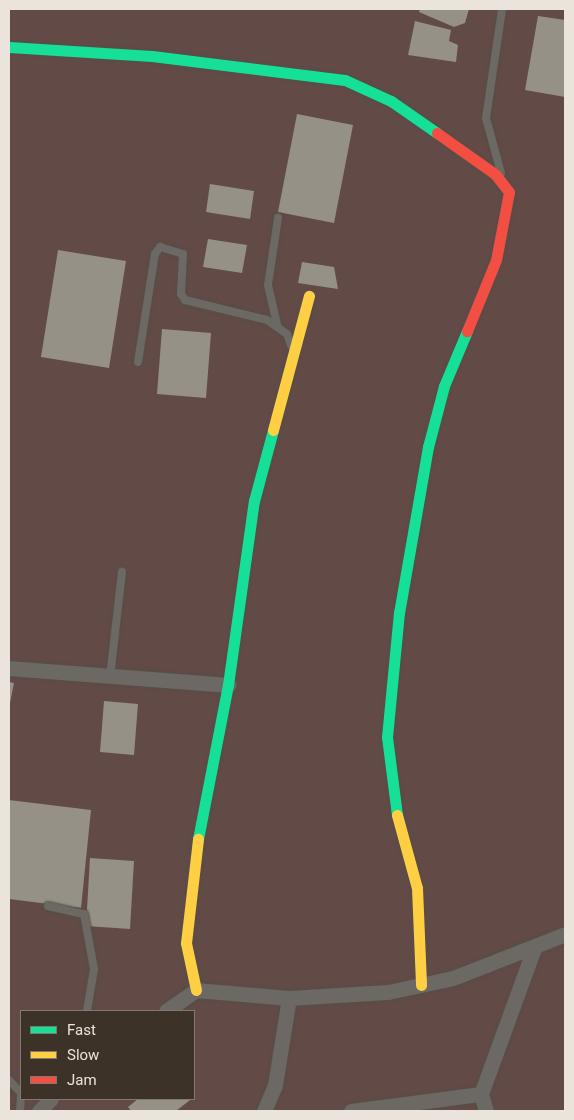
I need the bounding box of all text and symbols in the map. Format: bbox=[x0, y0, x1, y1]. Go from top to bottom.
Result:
legend bbox=[20, 1010, 195, 1100]
text: Fast bbox=[67, 1021, 96, 1039]
text: Slow bbox=[67, 1046, 99, 1064]
text: Jam bbox=[67, 1071, 97, 1089]

